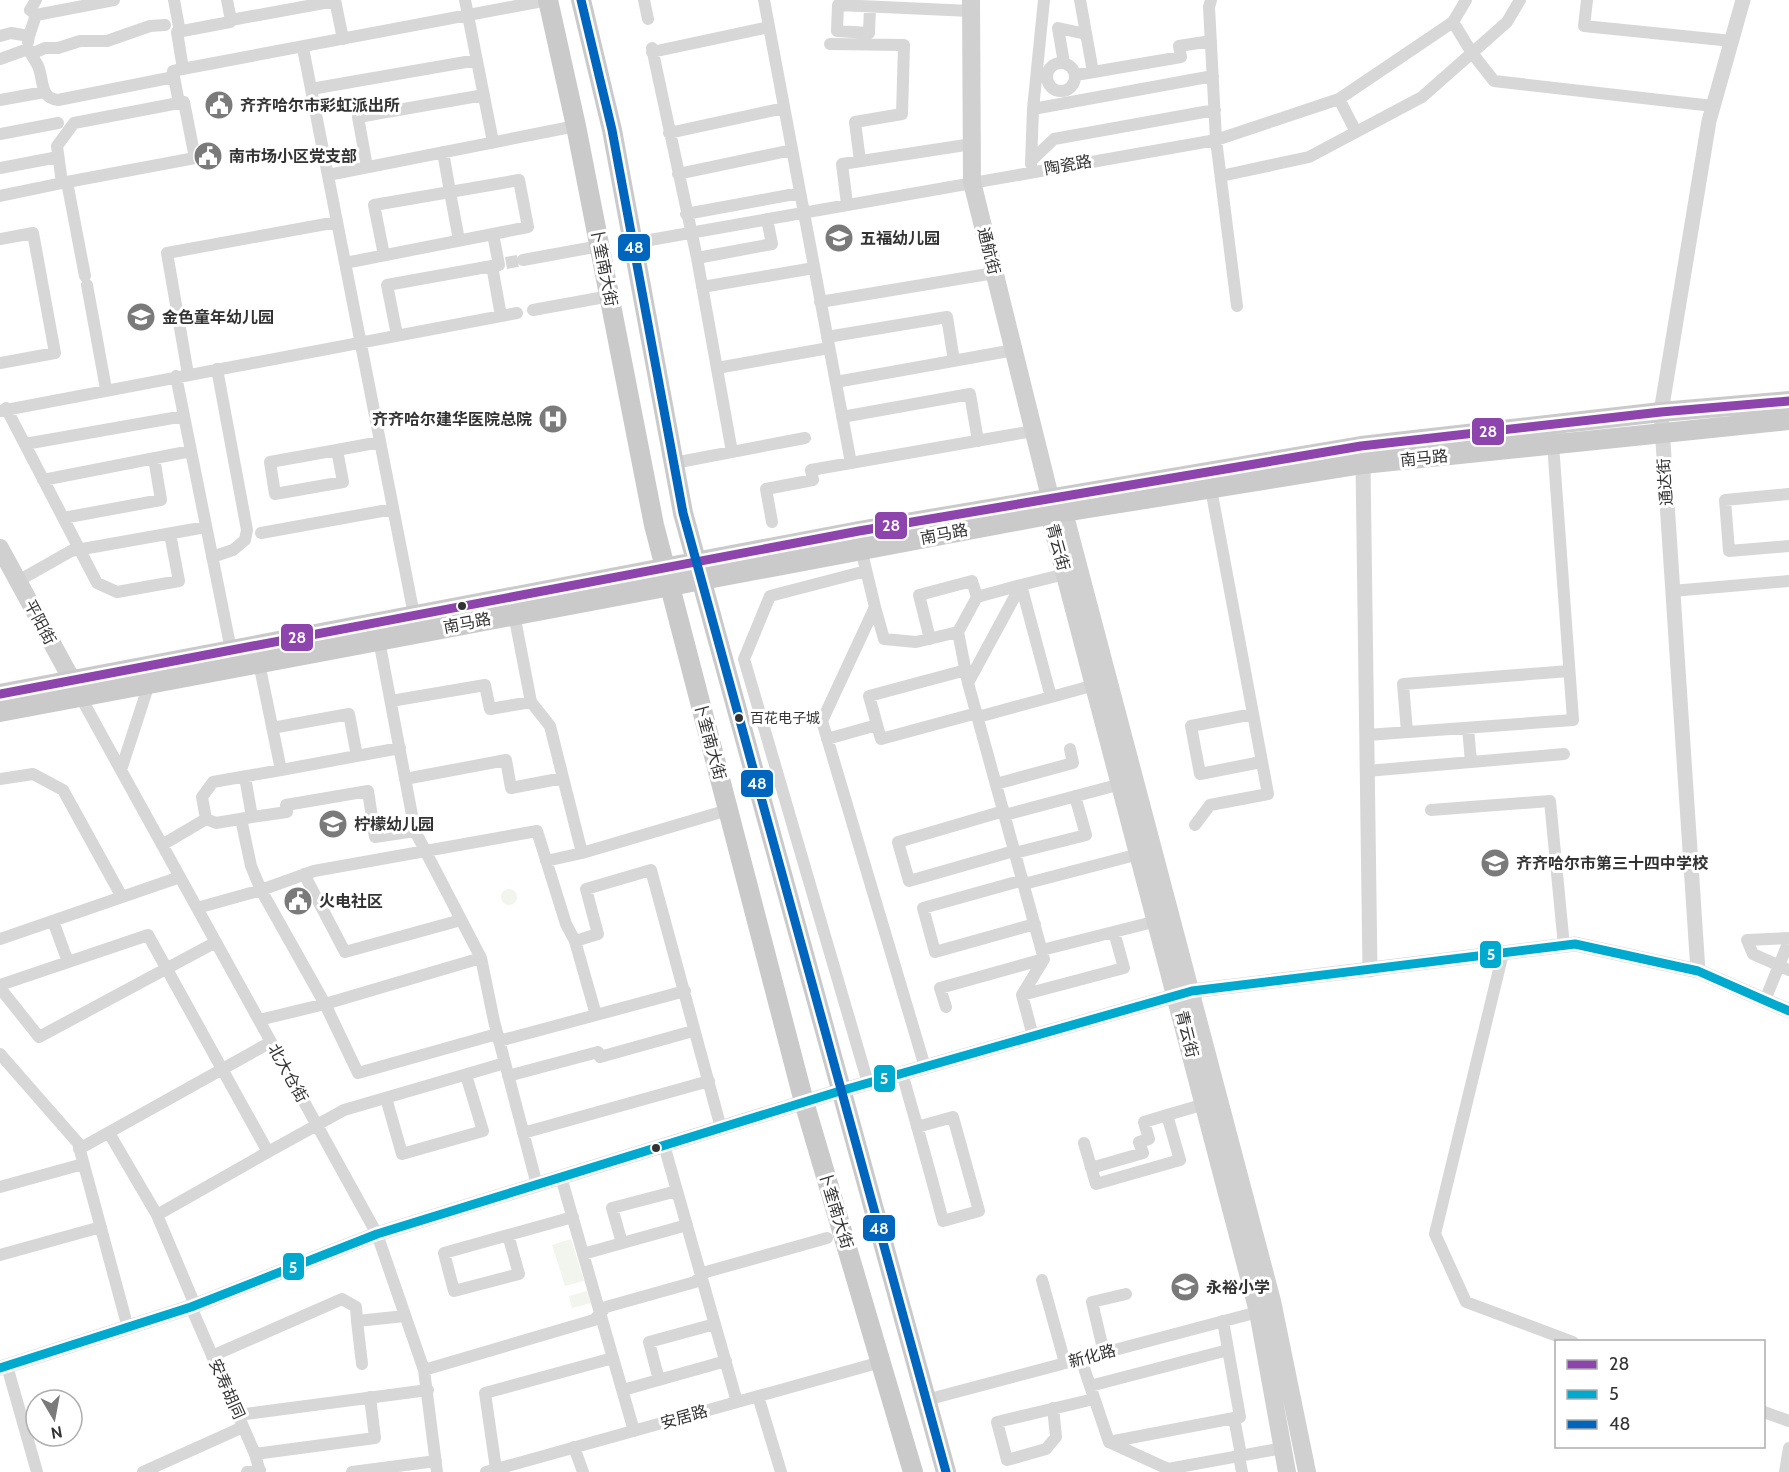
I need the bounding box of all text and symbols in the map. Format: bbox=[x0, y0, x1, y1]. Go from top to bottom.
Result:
public building icon: 齐齐哈尔市彩虹派出所 bbox=[203, 89, 235, 121]
place label: 齐齐哈尔市彩虹派出所 bbox=[240, 96, 400, 115]
public building icon: 南市场小区党支部 bbox=[192, 140, 224, 172]
place label: 南市场小区党支部 bbox=[229, 147, 357, 166]
street label: 陶瓷路 bbox=[1043, 151, 1093, 179]
school or university icon: 五福幼儿园 bbox=[823, 222, 855, 254]
street label: 通航街 bbox=[974, 225, 1004, 277]
street label: 卜奎南大街 bbox=[587, 226, 621, 308]
place label: 五福幼儿园 bbox=[860, 229, 940, 248]
line badge: 48 bbox=[617, 233, 651, 262]
text: 48 bbox=[624, 238, 644, 257]
school or university icon: 金色童年幼儿园 bbox=[125, 301, 157, 333]
place label: 金色童年幼儿园 bbox=[162, 308, 274, 327]
hospital icon: 齐齐哈尔建华医院总院 bbox=[537, 403, 569, 435]
place label: 齐齐哈尔建华医院总院 bbox=[372, 410, 532, 429]
line badge: 28 bbox=[1471, 417, 1505, 446]
text: 28 bbox=[1479, 422, 1497, 441]
street label: 南马路 bbox=[1399, 446, 1449, 470]
street label: 通达街 bbox=[1654, 457, 1676, 507]
line badge: 28 bbox=[874, 511, 908, 540]
text: 28 bbox=[882, 516, 900, 535]
street label: 南马路 bbox=[919, 520, 969, 548]
street label: 青云街 bbox=[1043, 521, 1073, 573]
street label: 平阳街 bbox=[20, 596, 60, 648]
unlabelled marker bbox=[456, 600, 468, 612]
street label: 南马路 bbox=[442, 609, 492, 637]
line badge: 28 bbox=[280, 623, 314, 652]
text: 28 bbox=[288, 628, 306, 647]
street label: 卜奎南大街 bbox=[690, 700, 730, 782]
place label: 百花电子城 bbox=[750, 709, 820, 727]
marker: 百花电子城 bbox=[733, 712, 745, 724]
line badge: 48 bbox=[740, 769, 774, 798]
text: 48 bbox=[747, 774, 767, 793]
school or university icon: 柠檬幼儿园 bbox=[317, 808, 349, 840]
place label: 柠檬幼儿园 bbox=[354, 815, 434, 834]
school or university icon: 齐齐哈尔市第三十四中学校 bbox=[1479, 847, 1511, 879]
place label: 齐齐哈尔市第三十四中学校 bbox=[1516, 854, 1709, 873]
public building icon: 火电社区 bbox=[282, 885, 314, 917]
place label: 火电社区 bbox=[319, 892, 383, 911]
line badge: 5 bbox=[1479, 940, 1502, 969]
text: 5 bbox=[1487, 945, 1495, 964]
street label: 青云街 bbox=[1172, 1008, 1202, 1060]
street label: 北大仓街 bbox=[264, 1040, 312, 1106]
line badge: 5 bbox=[873, 1064, 896, 1093]
text: 5 bbox=[880, 1069, 888, 1088]
unlabelled marker bbox=[650, 1142, 662, 1154]
street label: 卜奎南大街 bbox=[815, 1169, 857, 1251]
line badge: 48 bbox=[862, 1214, 896, 1242]
text: 48 bbox=[869, 1219, 889, 1238]
line badge: 5 bbox=[282, 1252, 305, 1281]
text: 5 bbox=[289, 1258, 297, 1277]
school or university icon: 永裕小学 bbox=[1169, 1271, 1201, 1303]
place label: 永裕小学 bbox=[1206, 1278, 1270, 1297]
legend bbox=[1555, 1340, 1765, 1448]
street label: 新化路 bbox=[1066, 1341, 1118, 1371]
text: 28 bbox=[1609, 1353, 1629, 1375]
street label: 安寿胡同 bbox=[205, 1356, 249, 1422]
text: 5 bbox=[1609, 1383, 1619, 1405]
north arrow bbox=[24, 1388, 84, 1448]
street label: 安居路 bbox=[658, 1401, 710, 1433]
text: 48 bbox=[1609, 1413, 1630, 1435]
text: N bbox=[49, 1422, 64, 1443]

